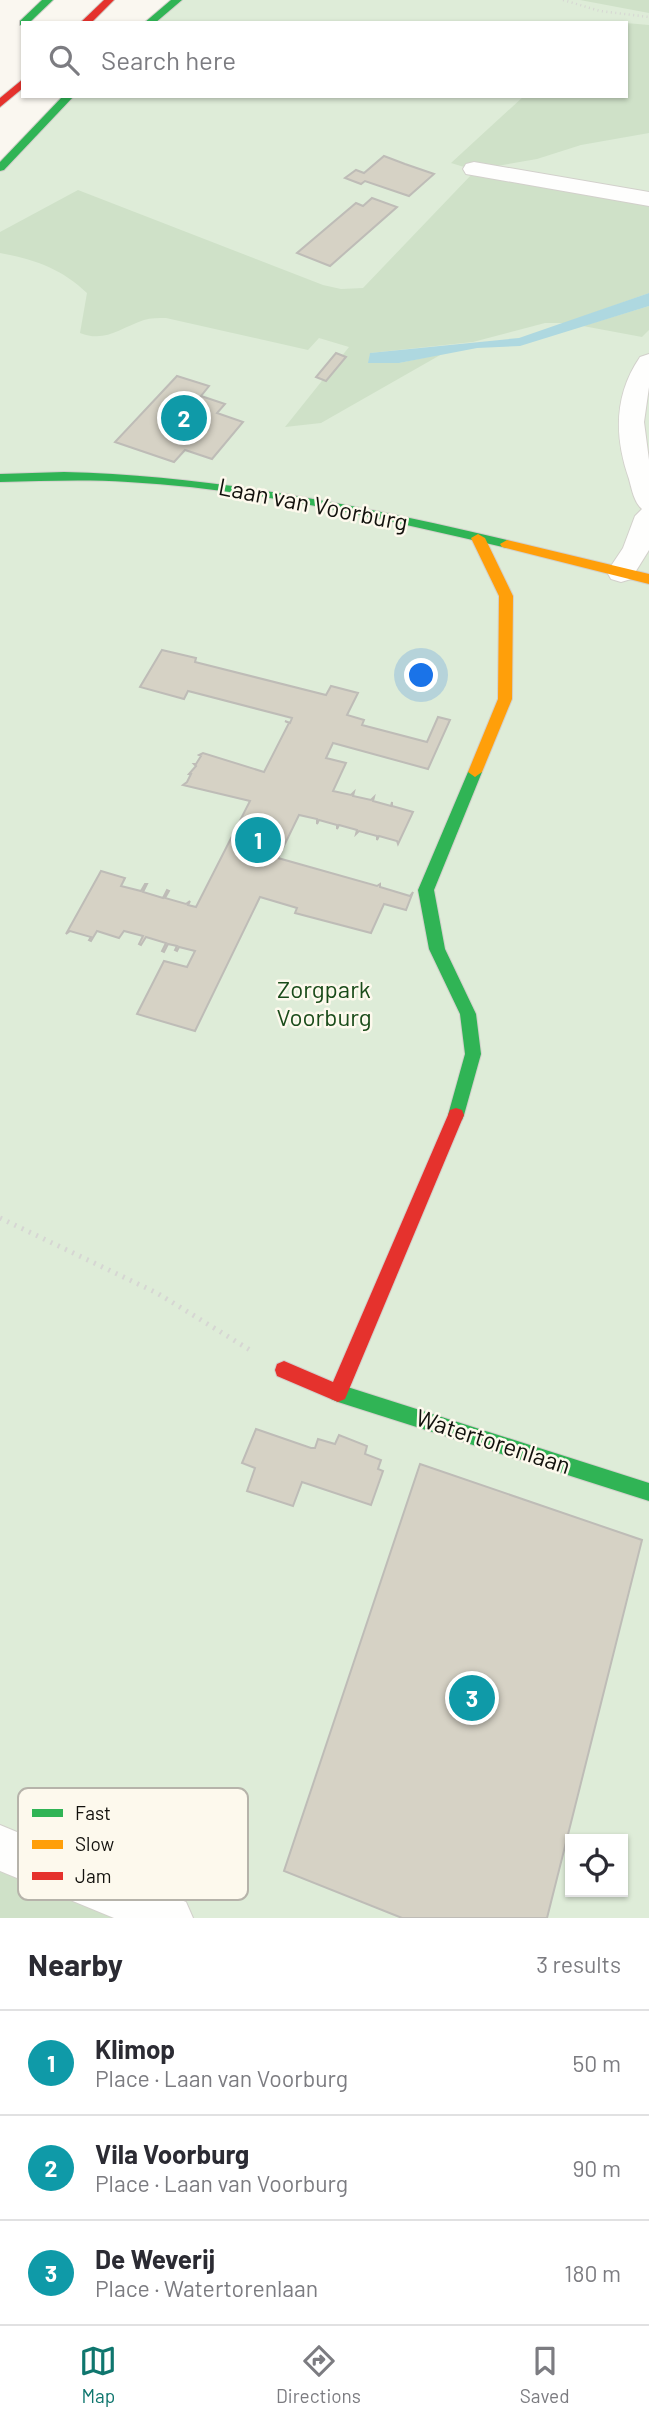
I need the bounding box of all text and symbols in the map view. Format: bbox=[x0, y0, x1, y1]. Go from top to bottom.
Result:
search box bbox=[21, 21, 628, 98]
icon: search bbox=[45, 41, 83, 79]
text: Search here bbox=[101, 44, 236, 75]
pin: 2 bbox=[161, 392, 207, 444]
street label: Laan van Voorburg bbox=[216, 471, 410, 536]
your location bbox=[404, 658, 438, 692]
pin: 1 bbox=[235, 814, 281, 866]
park label: Zorgpark Voorburg bbox=[276, 974, 372, 1031]
street label: Watertorenlaan bbox=[412, 1402, 575, 1479]
pin: 3 bbox=[449, 1672, 495, 1724]
legend bbox=[18, 1788, 248, 1900]
text: Fast bbox=[75, 1801, 111, 1824]
text: Slow bbox=[75, 1832, 114, 1855]
map controls bbox=[565, 1834, 628, 1897]
button: locate bbox=[565, 1834, 628, 1897]
text: Jam bbox=[75, 1864, 111, 1887]
text: Nearby bbox=[28, 1946, 123, 1982]
text: 3 results bbox=[536, 1950, 621, 1978]
text: Klimop bbox=[95, 2033, 175, 2064]
text: 1 bbox=[47, 2049, 55, 2077]
text: 50 m bbox=[573, 2049, 621, 2077]
text: Place · Laan van Voorburg bbox=[95, 2064, 348, 2092]
text: Vila Voorburg bbox=[95, 2138, 249, 2169]
text: 2 bbox=[45, 2154, 57, 2182]
text: 90 m bbox=[572, 2154, 621, 2182]
text: Place · Laan van Voorburg bbox=[95, 2169, 348, 2197]
text: De Weverij bbox=[95, 2243, 215, 2274]
text: 3 bbox=[45, 2259, 57, 2287]
text: 180 m bbox=[564, 2259, 621, 2287]
text: Place · Watertorenlaan bbox=[95, 2274, 318, 2302]
tab: Map bbox=[79, 2342, 117, 2407]
tab: Directions bbox=[276, 2342, 361, 2407]
tab: Saved bbox=[520, 2342, 570, 2407]

